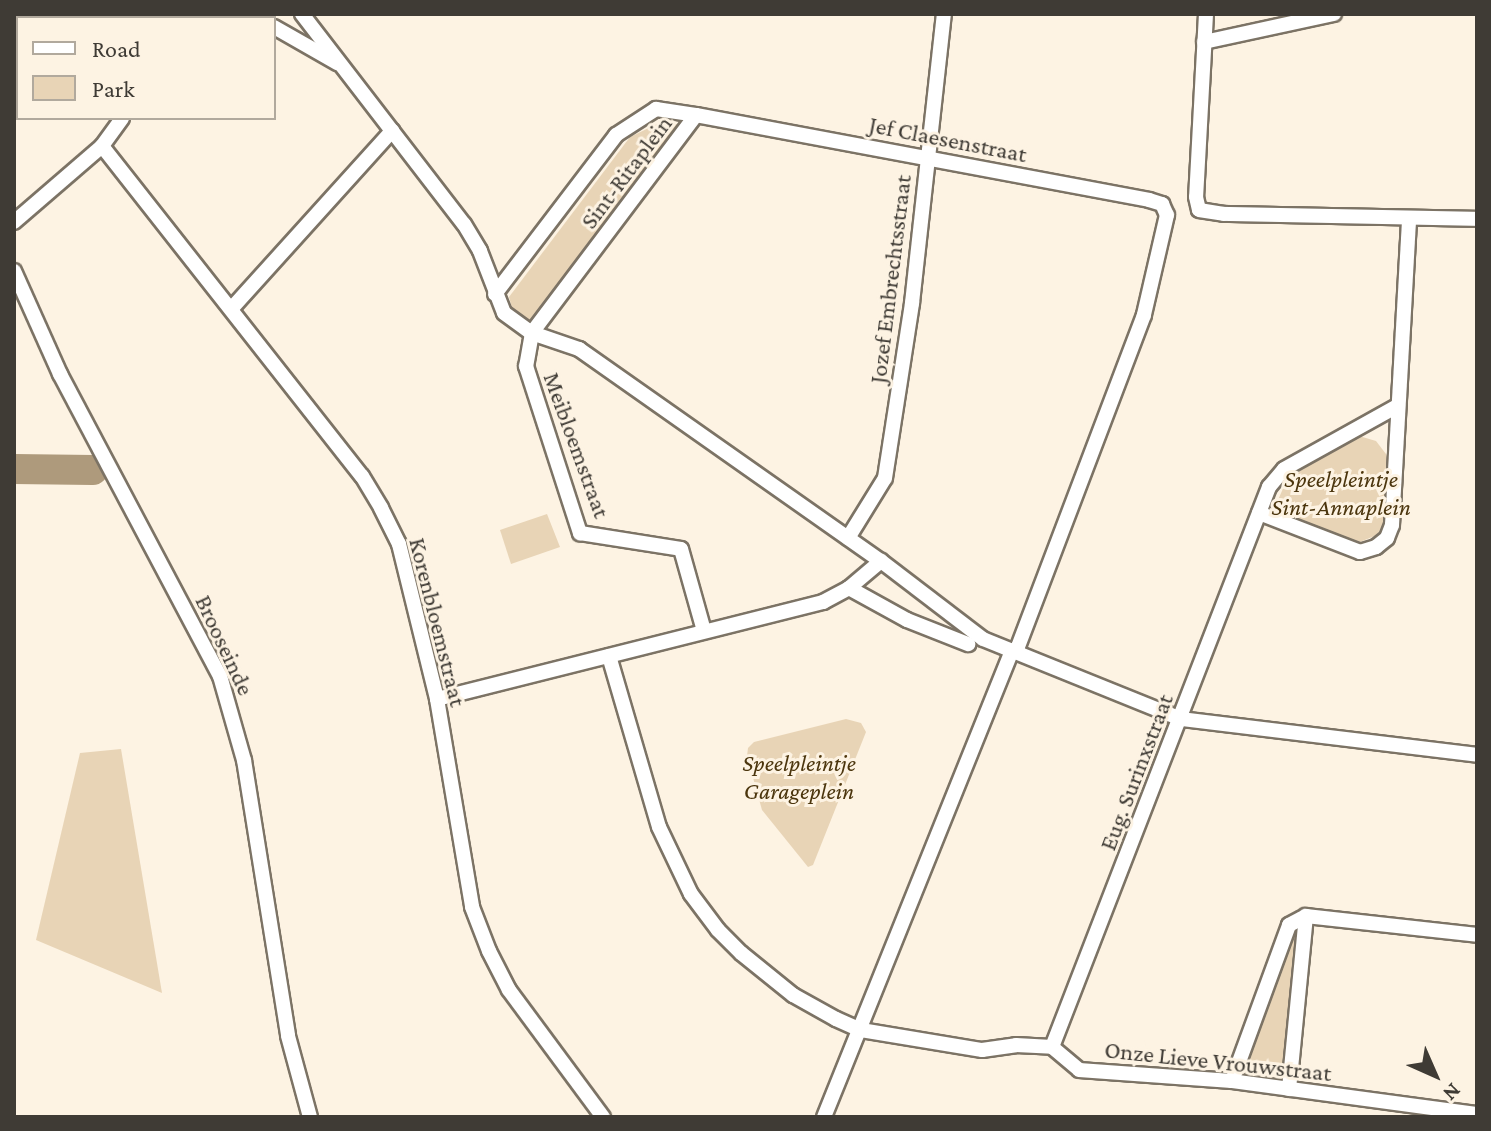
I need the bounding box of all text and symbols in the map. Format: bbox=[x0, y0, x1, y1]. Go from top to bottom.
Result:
legend bbox=[16, 16, 276, 120]
text: Road bbox=[92, 35, 141, 62]
text: Park bbox=[92, 75, 135, 102]
street label: Sint-Ritaplein bbox=[574, 110, 678, 234]
street label: Jef Claesenstraat bbox=[867, 110, 1029, 168]
street label: Jozef Embrechtsstraat bbox=[863, 173, 917, 385]
street label: Meibloemstraat bbox=[537, 368, 617, 522]
park label: Speelpleintje Sint-Annaplein bbox=[1271, 465, 1411, 521]
street label: Korenbloemstraat bbox=[403, 535, 473, 709]
street label: Brooseinde bbox=[189, 590, 261, 700]
street label: Eug. Surinxstraat bbox=[1093, 690, 1179, 854]
park label: Speelpleintje Garageplein bbox=[742, 749, 856, 805]
street label: Onze Lieve Vrouwstraat bbox=[1103, 1035, 1333, 1087]
north arrow bbox=[1395, 1035, 1475, 1115]
text: N bbox=[1438, 1078, 1466, 1106]

